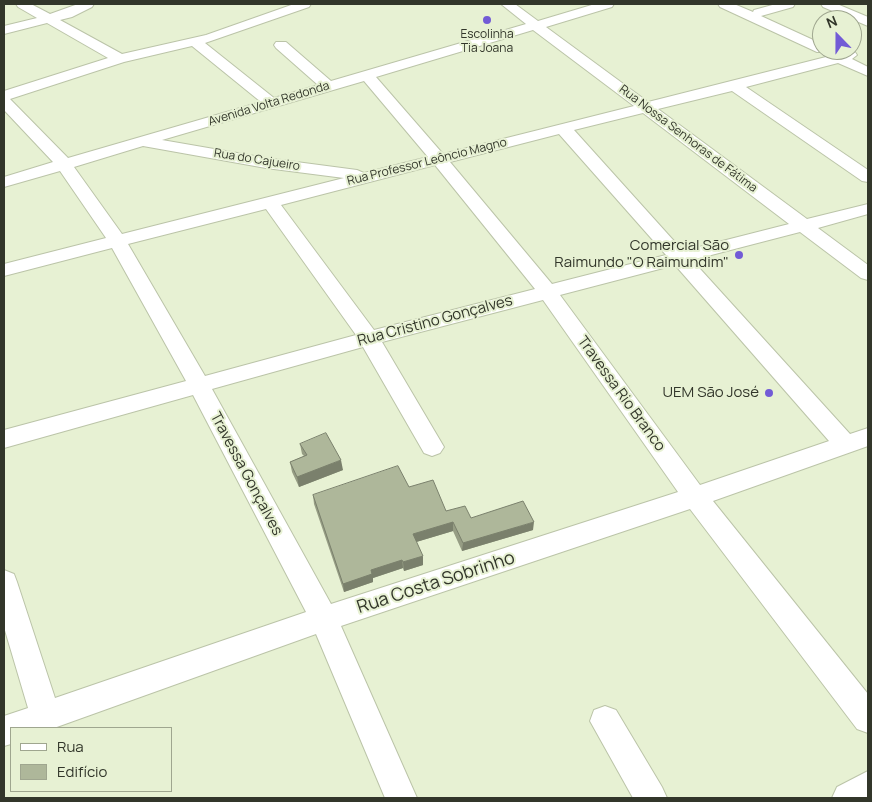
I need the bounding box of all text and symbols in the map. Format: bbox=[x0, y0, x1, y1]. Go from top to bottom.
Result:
north arrow bbox=[812, 10, 862, 60]
text: N bbox=[823, 11, 840, 32]
marker: Escolinha Tia Joana bbox=[481, 14, 493, 26]
place label: Escolinha Tia Joana bbox=[460, 28, 514, 56]
street label: Avenida Volta Redonda bbox=[207, 79, 331, 129]
street label: Rua Nossa Senhoras de Fátima bbox=[616, 82, 760, 196]
street label: Rua Professor Leôncio Magno bbox=[346, 135, 508, 189]
street label: Rua do Cajueiro bbox=[213, 146, 301, 174]
place label: Comercial São Raimundo "O Raimundim" bbox=[554, 237, 729, 272]
marker: Comercial São Raimundo "O Raimundim" bbox=[733, 249, 745, 261]
street label: Rua Cristino Gonçalves bbox=[355, 292, 515, 350]
street label: Travessa Rio Branco bbox=[573, 333, 669, 455]
place label: UEM São José bbox=[662, 384, 759, 402]
marker: UEM São José bbox=[763, 387, 775, 399]
street label: Travessa Gonçalves bbox=[206, 409, 286, 539]
street label: Rua Costa Sobrinho bbox=[354, 547, 518, 619]
legend bbox=[10, 727, 172, 792]
text: Rua bbox=[57, 736, 84, 757]
text: Edifício bbox=[57, 761, 107, 782]

